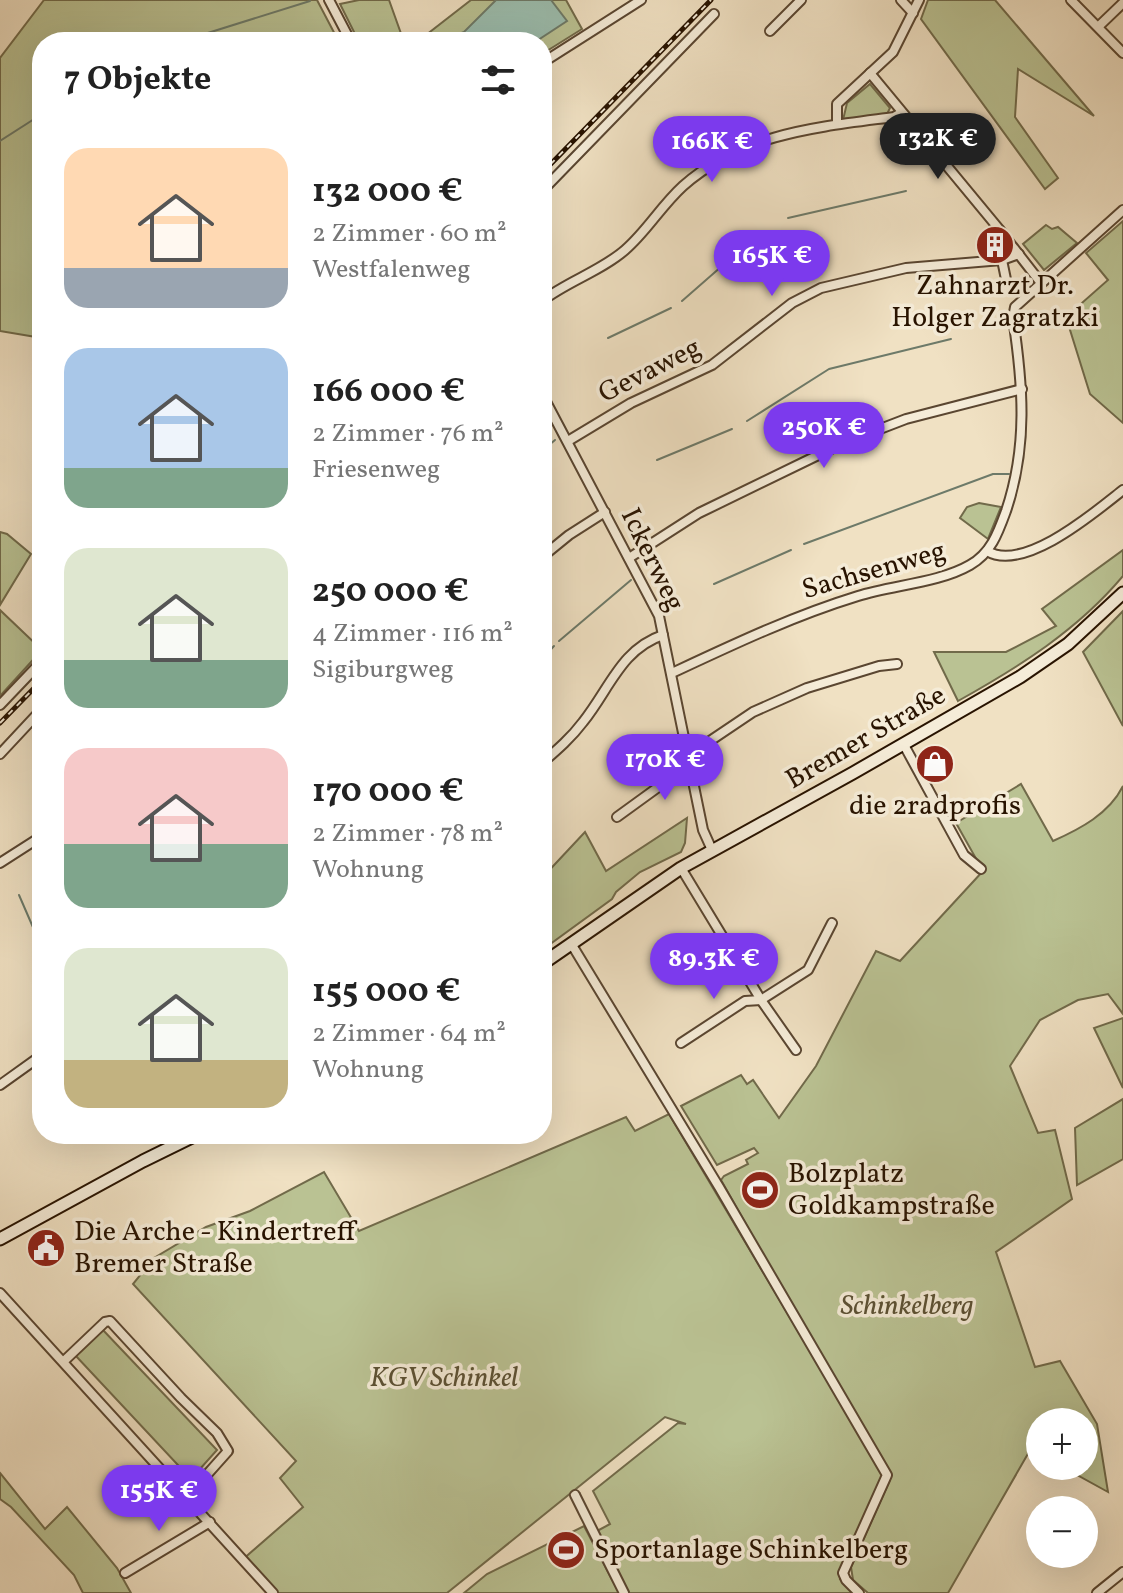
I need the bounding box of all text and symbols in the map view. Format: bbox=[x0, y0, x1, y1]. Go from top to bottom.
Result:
text: 7 Objekte bbox=[64, 57, 211, 104]
icon: filters bbox=[476, 58, 520, 102]
pin: 132K € bbox=[873, 113, 1003, 181]
pin: 166K € bbox=[647, 116, 777, 184]
text: 132K € bbox=[898, 121, 978, 157]
text: 166K € bbox=[671, 124, 753, 160]
text: 132 000 € bbox=[312, 169, 463, 216]
icon: home bbox=[128, 180, 224, 276]
text: 2 Zimmer · 60 m² bbox=[312, 216, 507, 252]
building icon: Zahnarzt Dr. Holger Zagratzki bbox=[974, 224, 1016, 266]
pin: 165K € bbox=[707, 230, 837, 298]
text: 165K € bbox=[732, 238, 812, 274]
text: Westfalenweg bbox=[312, 252, 470, 288]
place label: Zahnarzt Dr. Holger Zagratzki bbox=[891, 267, 1099, 338]
street label: Gevaweg bbox=[592, 329, 708, 413]
text: 166 000 € bbox=[312, 369, 465, 416]
icon: home bbox=[128, 380, 224, 476]
pin: 250K € bbox=[759, 402, 889, 470]
text: 250K € bbox=[782, 410, 866, 446]
text: 2 Zimmer · 76 m² bbox=[312, 416, 504, 452]
text: Friesenweg bbox=[312, 452, 440, 488]
street label: Ickerweg bbox=[610, 502, 694, 618]
street label: Sachsenweg bbox=[798, 532, 950, 610]
text: 250 000 € bbox=[312, 569, 469, 616]
icon: home bbox=[128, 580, 224, 676]
text: 4 Zimmer · 116 m² bbox=[312, 616, 513, 652]
text: Sigiburgweg bbox=[312, 652, 454, 688]
street label: Bremer Straße bbox=[779, 676, 953, 800]
pin: 170K € bbox=[600, 734, 730, 802]
text: 170K € bbox=[624, 742, 706, 778]
shop icon: die 2radprofis bbox=[914, 743, 956, 785]
text: 170 000 € bbox=[312, 769, 464, 816]
icon: home bbox=[128, 780, 224, 876]
place label: die 2radprofis bbox=[849, 787, 1021, 826]
text: 2 Zimmer · 78 m² bbox=[312, 816, 503, 852]
text: Wohnung bbox=[312, 852, 424, 888]
pin: 89.3K € bbox=[640, 933, 788, 1001]
text: 89.3K € bbox=[668, 941, 760, 977]
text: 155 000 € bbox=[312, 969, 461, 1016]
icon: home bbox=[128, 980, 224, 1076]
text: 2 Zimmer · 64 m² bbox=[312, 1016, 506, 1052]
text: Wohnung bbox=[312, 1052, 424, 1088]
place label: Bolzplatz Goldkampstraße bbox=[788, 1155, 995, 1226]
sports icon: Bolzplatz Goldkampstraße bbox=[739, 1169, 781, 1211]
place label: Die Arche - Kindertreff Bremer Straße bbox=[74, 1213, 358, 1284]
public building icon: Die Arche - Kindertreff Bremer Straße bbox=[25, 1227, 67, 1269]
park label: Schinkelberg bbox=[840, 1287, 974, 1326]
park label: KGV Schinkel bbox=[370, 1359, 518, 1398]
map controls bbox=[1026, 1408, 1098, 1568]
button: + bbox=[1026, 1408, 1098, 1480]
pin: 155K € bbox=[94, 1465, 224, 1533]
text: 155K € bbox=[120, 1473, 198, 1509]
button: − bbox=[1026, 1496, 1098, 1568]
sports icon: Sportanlage Schinkelberg bbox=[545, 1529, 587, 1571]
place label: Sportanlage Schinkelberg bbox=[594, 1531, 908, 1570]

